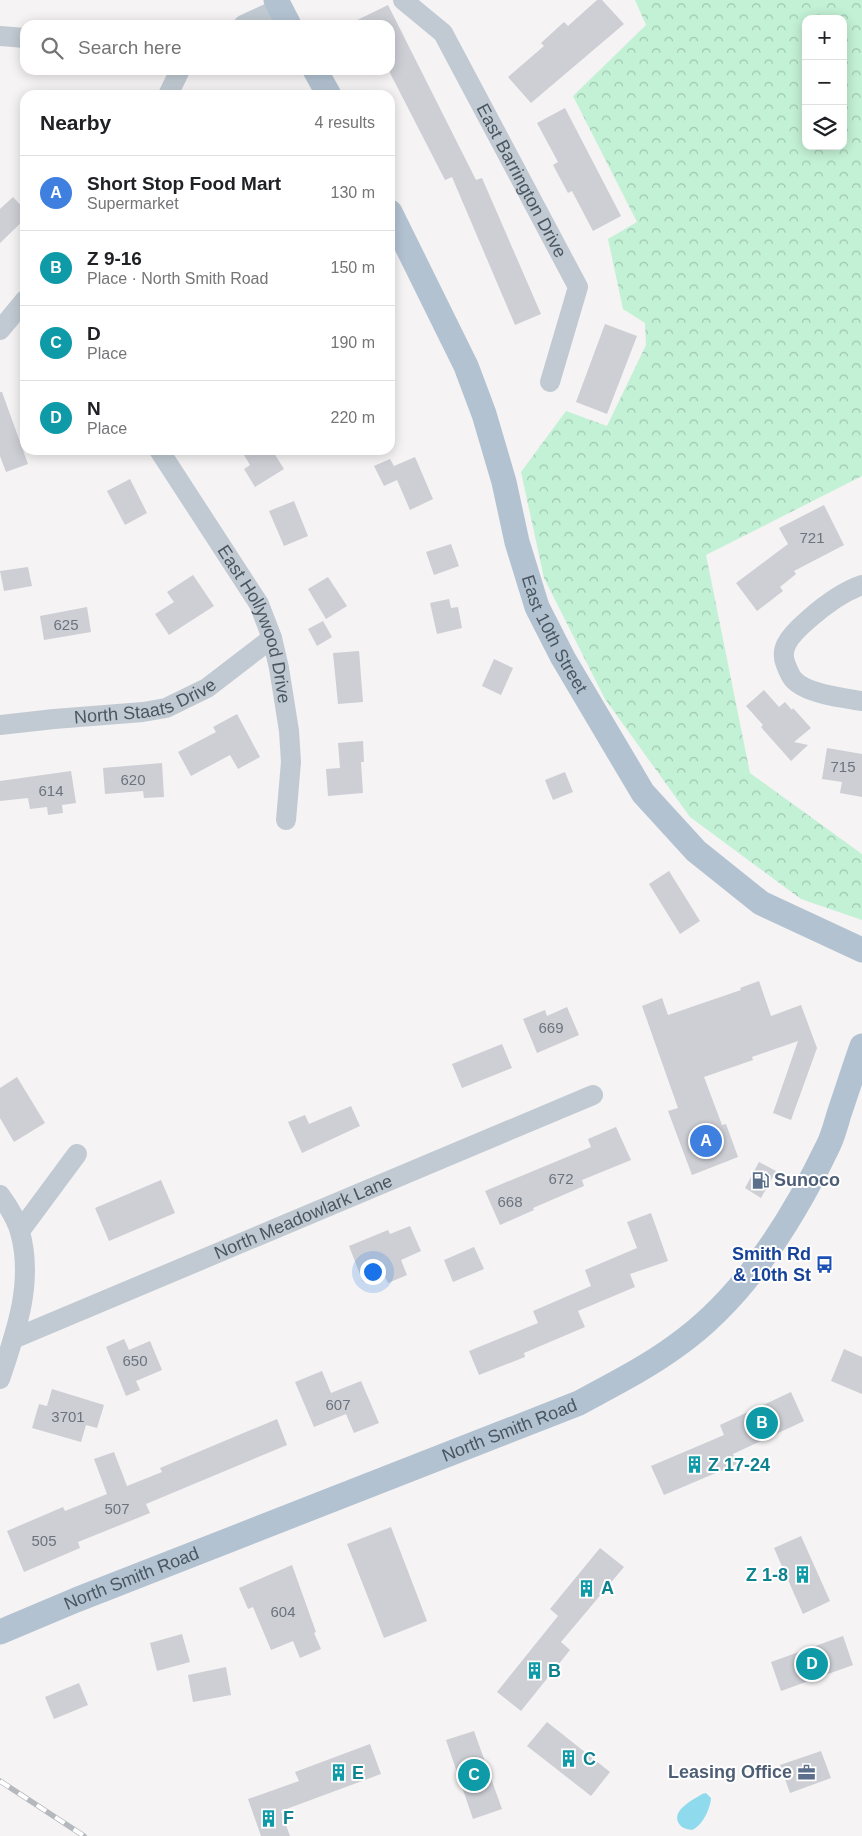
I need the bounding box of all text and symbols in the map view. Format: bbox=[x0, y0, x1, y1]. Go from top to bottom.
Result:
map controls bbox=[802, 15, 847, 150]
button: + bbox=[802, 15, 847, 60]
search box bbox=[20, 20, 395, 75]
icon: search bbox=[38, 34, 66, 62]
text: Search here bbox=[78, 37, 182, 58]
button: − bbox=[802, 60, 847, 105]
street label: East Barrington Drive bbox=[472, 100, 570, 261]
button: layers bbox=[802, 105, 847, 150]
text: Nearby bbox=[40, 111, 111, 134]
text: 4 results bbox=[315, 114, 375, 131]
text: Short Stop Food Mart bbox=[87, 173, 281, 194]
text: A bbox=[50, 184, 62, 201]
text: 130 m bbox=[331, 184, 375, 201]
text: Supermarket bbox=[87, 195, 179, 212]
text: Z 9-16 bbox=[87, 248, 142, 269]
text: B bbox=[50, 259, 62, 276]
text: 150 m bbox=[331, 259, 375, 276]
text: Place · North Smith Road bbox=[87, 270, 268, 287]
text: D bbox=[87, 323, 101, 344]
text: C bbox=[50, 334, 62, 351]
text: 190 m bbox=[331, 334, 375, 351]
text: Place bbox=[87, 345, 127, 362]
text: N bbox=[87, 398, 101, 419]
text: D bbox=[50, 409, 62, 426]
text: 220 m bbox=[331, 409, 375, 426]
text: Place bbox=[87, 420, 127, 437]
house number: 721 bbox=[799, 529, 825, 546]
street label: East Hollywood Drive bbox=[213, 541, 294, 705]
street label: East 10th Street bbox=[518, 573, 592, 697]
house number: 625 bbox=[53, 616, 79, 633]
street label: North Staats Drive bbox=[73, 675, 220, 727]
house number: 715 bbox=[830, 758, 856, 775]
house number: 620 bbox=[120, 771, 146, 788]
house number: 614 bbox=[38, 782, 64, 799]
house number: 669 bbox=[538, 1019, 564, 1036]
pin: A bbox=[690, 1122, 722, 1160]
house number: 672 bbox=[548, 1170, 574, 1187]
fuel station icon: Sunoco bbox=[750, 1170, 770, 1190]
place label: Sunoco bbox=[774, 1170, 840, 1190]
street label: North Meadowlark Lane bbox=[211, 1171, 395, 1263]
house number: 668 bbox=[497, 1193, 523, 1210]
place label: Smith Rd & 10th St bbox=[732, 1244, 811, 1285]
bus stop icon: Smith Rd & 10th St bbox=[815, 1254, 835, 1274]
your location bbox=[360, 1259, 386, 1285]
house number: 650 bbox=[122, 1352, 148, 1369]
street label: North Smith Road bbox=[439, 1395, 580, 1466]
house number: 607 bbox=[325, 1396, 351, 1413]
pin: B bbox=[746, 1404, 778, 1442]
house number: 3701 bbox=[51, 1408, 85, 1425]
building icon: Z 17-24 bbox=[684, 1455, 704, 1475]
place label: Z 17-24 bbox=[708, 1455, 770, 1475]
house number: 507 bbox=[104, 1500, 130, 1517]
house number: 505 bbox=[31, 1532, 57, 1549]
street label: North Smith Road bbox=[61, 1543, 202, 1614]
place label: Z 1-8 bbox=[746, 1565, 788, 1585]
building icon: Z 1-8 bbox=[792, 1565, 812, 1585]
building icon: A bbox=[577, 1578, 597, 1598]
place label: A bbox=[601, 1578, 614, 1598]
house number: 604 bbox=[270, 1603, 296, 1620]
pin: D bbox=[796, 1645, 828, 1683]
building icon: B bbox=[524, 1661, 544, 1681]
place label: B bbox=[548, 1661, 561, 1681]
building icon: C bbox=[559, 1749, 579, 1769]
place label: C bbox=[583, 1749, 596, 1769]
pin: C bbox=[458, 1756, 490, 1794]
place label: Leasing Office bbox=[668, 1762, 792, 1782]
office icon: Leasing Office bbox=[796, 1762, 816, 1782]
building icon: E bbox=[328, 1763, 348, 1783]
place label: E bbox=[352, 1763, 364, 1783]
building icon: F bbox=[259, 1808, 279, 1828]
place label: F bbox=[283, 1808, 294, 1828]

